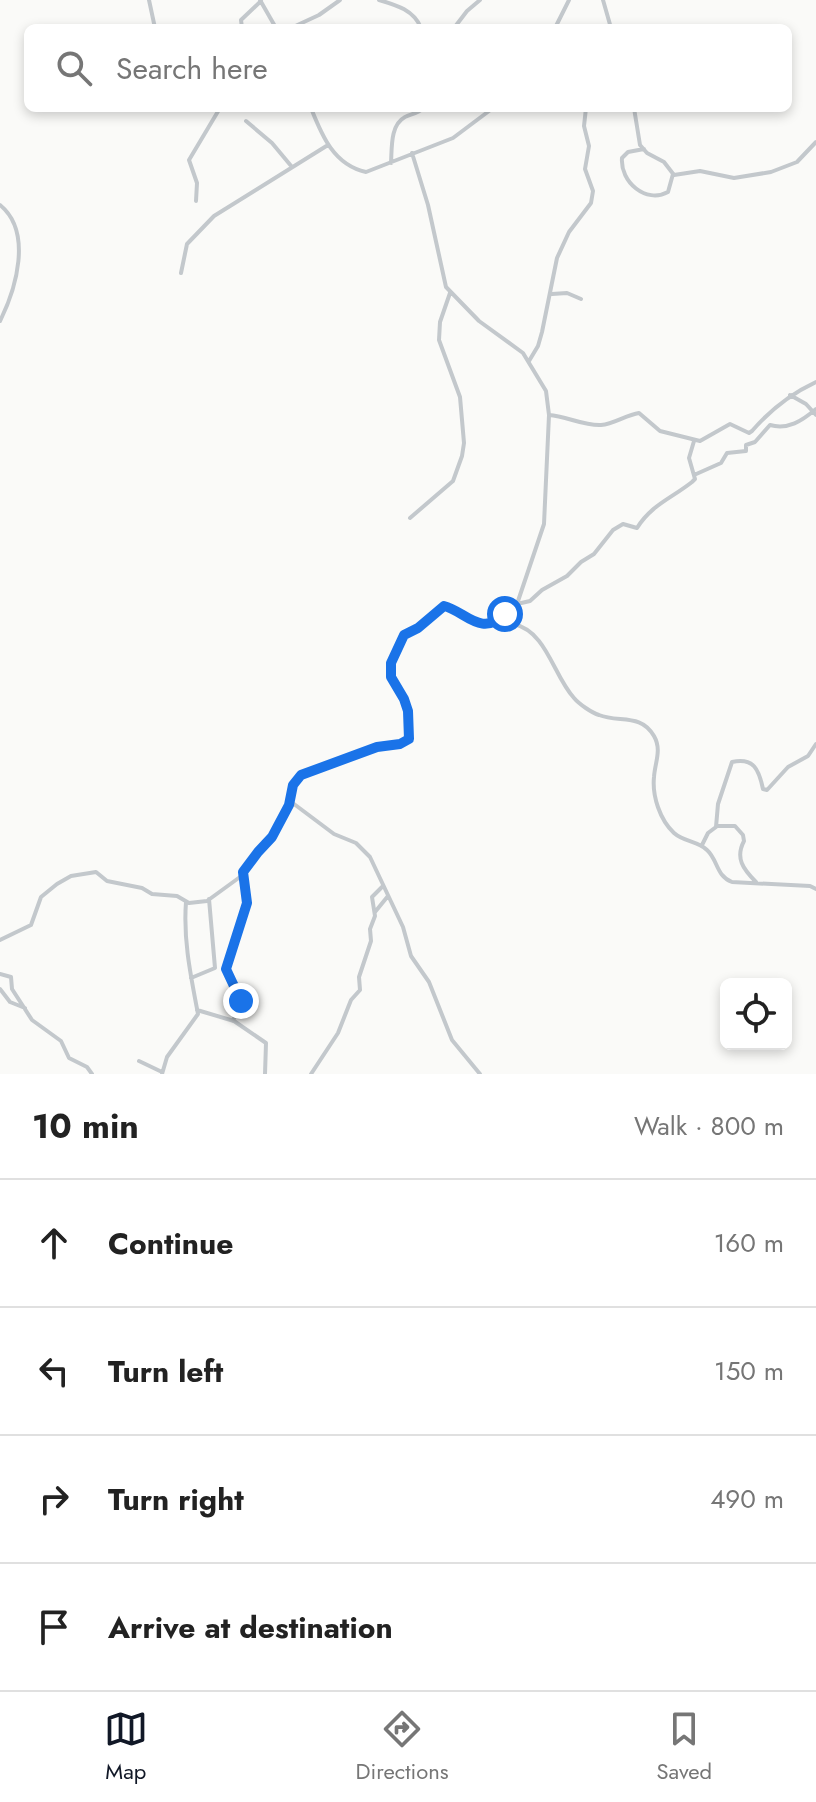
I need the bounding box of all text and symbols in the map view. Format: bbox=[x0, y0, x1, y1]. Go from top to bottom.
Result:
search box bbox=[24, 24, 792, 112]
icon: search bbox=[52, 46, 96, 90]
text: Search here bbox=[116, 47, 268, 90]
route start bbox=[487, 596, 523, 632]
map controls bbox=[720, 978, 792, 1050]
button: locate bbox=[720, 978, 792, 1050]
route end bbox=[223, 983, 259, 1019]
text: 10 min bbox=[32, 1102, 139, 1151]
text: Walk · 800 m bbox=[634, 1107, 784, 1145]
icon: ahead bbox=[32, 1221, 76, 1265]
text: Continue bbox=[108, 1222, 234, 1265]
text: 160 m bbox=[714, 1224, 784, 1262]
icon: left bbox=[32, 1349, 76, 1393]
text: Turn left bbox=[108, 1350, 223, 1393]
text: 150 m bbox=[714, 1352, 784, 1390]
icon: right bbox=[32, 1477, 76, 1521]
text: Turn right bbox=[108, 1478, 244, 1521]
text: 490 m bbox=[710, 1480, 784, 1518]
icon: arrive bbox=[32, 1605, 76, 1649]
text: Arrive at destination bbox=[108, 1606, 393, 1649]
tab: Map bbox=[104, 1707, 148, 1787]
tab: Directions bbox=[356, 1707, 449, 1787]
tab: Saved bbox=[656, 1707, 712, 1787]

